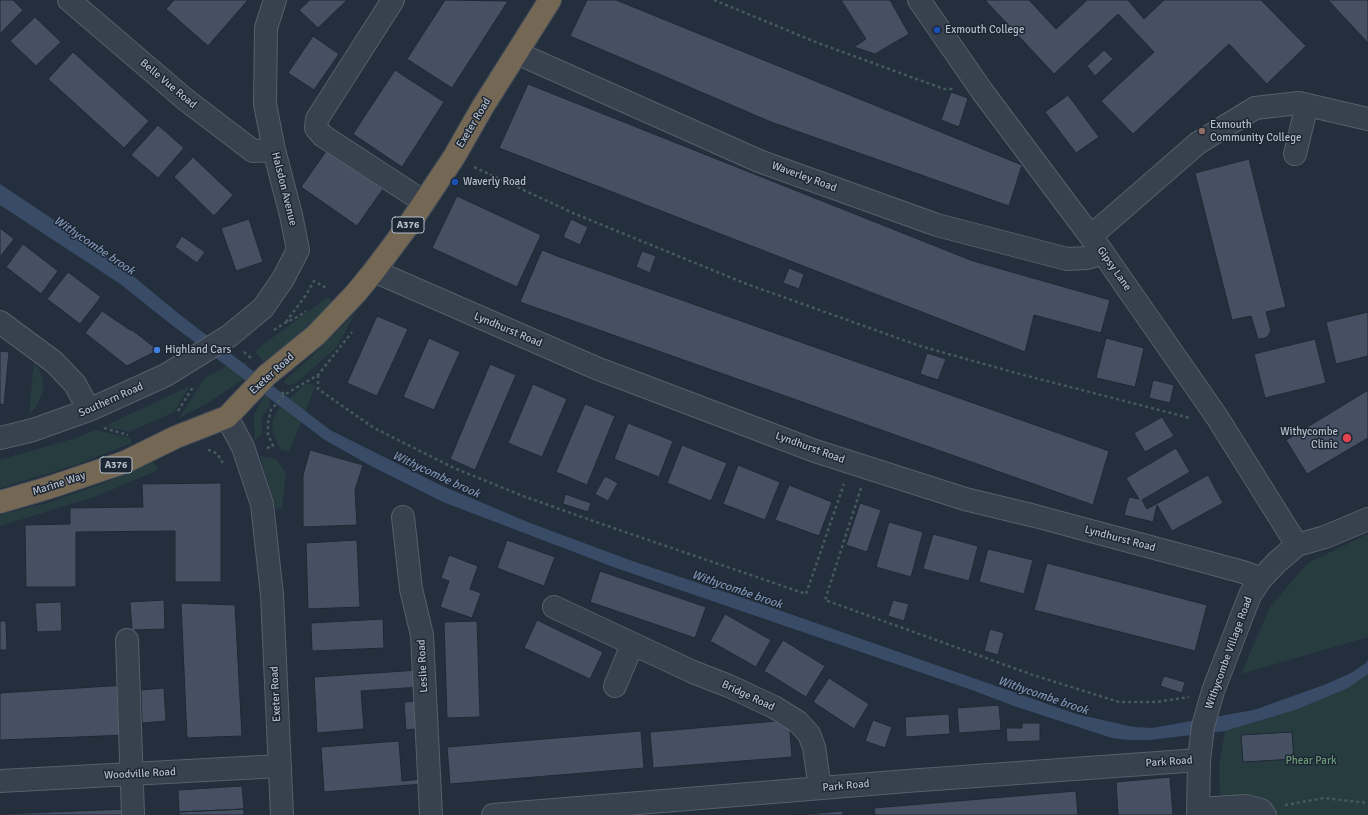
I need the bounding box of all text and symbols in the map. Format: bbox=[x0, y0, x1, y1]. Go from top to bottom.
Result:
place label: Exmouth College bbox=[945, 23, 1024, 37]
marker: Exmouth College bbox=[932, 25, 942, 35]
street label: Belle Vue Road bbox=[137, 57, 199, 111]
street label: Exeter Road bbox=[454, 96, 494, 150]
place label: Exmouth Community College bbox=[1210, 118, 1302, 144]
marker: Exmouth Community College bbox=[1197, 126, 1207, 136]
street label: Halsdon Avenue bbox=[268, 151, 300, 227]
street label: Waverley Road bbox=[770, 159, 838, 195]
place label: Waverly Road bbox=[463, 175, 526, 189]
marker: Waverly Road bbox=[450, 177, 460, 187]
water label: Withycombe brook bbox=[51, 214, 137, 278]
road number: A376 bbox=[392, 217, 424, 233]
street label: Gipsy Lane bbox=[1094, 244, 1134, 294]
street label: Lyndhurst Road bbox=[472, 310, 544, 350]
place label: Highland Cars bbox=[165, 343, 231, 357]
marker: Highland Cars bbox=[152, 345, 162, 355]
street label: Exeter Road bbox=[247, 350, 297, 398]
street label: Southern Road bbox=[77, 380, 145, 420]
place label: Withycombe Clinic bbox=[1280, 425, 1338, 451]
street label: Lyndhurst Road bbox=[774, 429, 846, 467]
marker: Withycombe Clinic bbox=[1341, 432, 1353, 444]
water label: Withycombe brook bbox=[390, 448, 482, 502]
road number: A376 bbox=[100, 457, 132, 473]
street label: Marine Way bbox=[31, 469, 87, 499]
street label: Lyndhurst Road bbox=[1083, 523, 1157, 555]
water label: Withycombe brook bbox=[690, 568, 784, 612]
street label: Withycombe Village Road bbox=[1202, 595, 1256, 711]
street label: Leslie Road bbox=[415, 639, 431, 693]
street label: Exeter Road bbox=[268, 666, 284, 722]
water label: Withycombe brook bbox=[996, 674, 1090, 718]
street label: Bridge Road bbox=[719, 678, 777, 714]
street label: Park Road bbox=[1145, 754, 1193, 770]
park label: Phear Park bbox=[1286, 754, 1336, 768]
street label: Woodville Road bbox=[104, 766, 176, 782]
street label: Park Road bbox=[822, 777, 870, 795]

